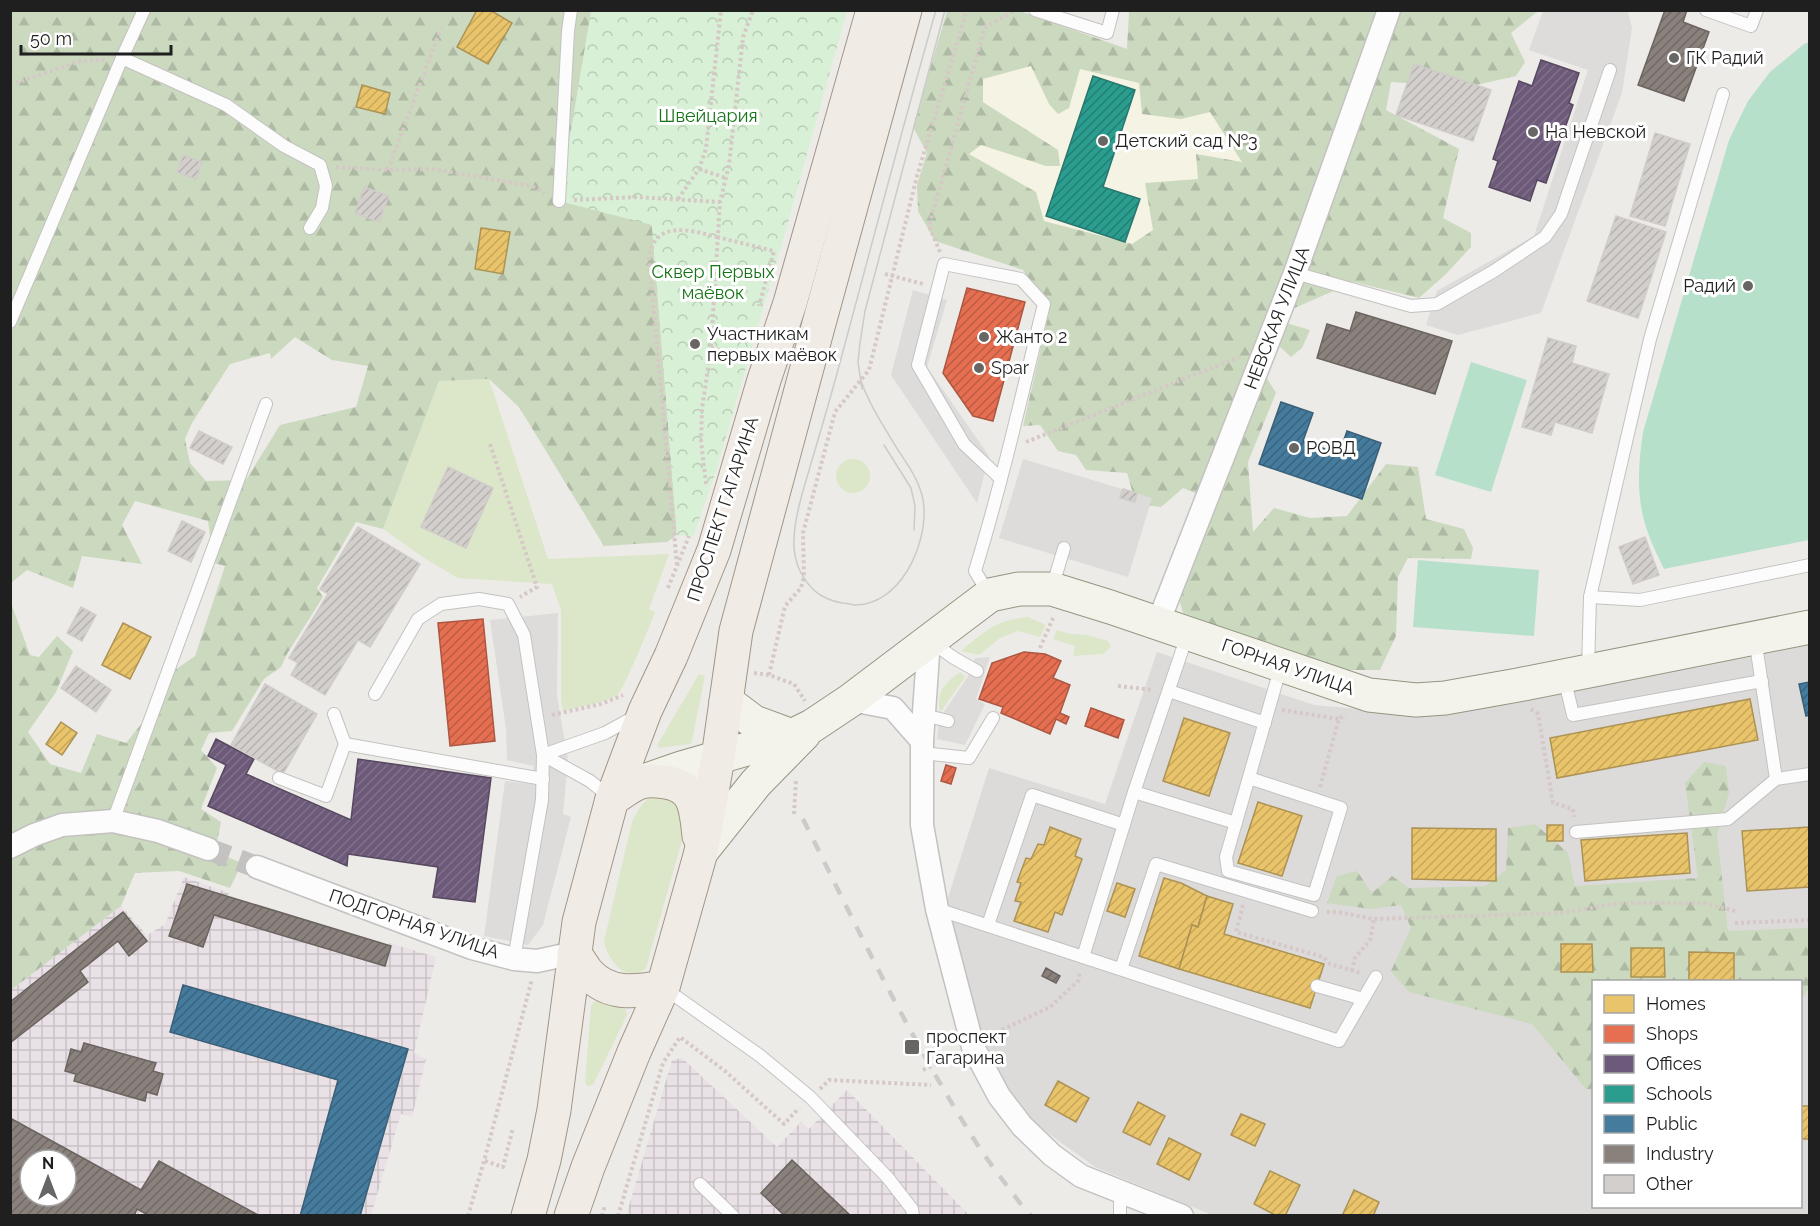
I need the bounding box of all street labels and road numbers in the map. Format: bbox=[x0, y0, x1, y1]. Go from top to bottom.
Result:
street label: НЕВСКАЯ УЛИЦА bbox=[1240, 243, 1313, 392]
street label: ПРОСПЕКТ ГАГАРИНА bbox=[683, 414, 762, 604]
street label: ГОРНАЯ УЛИЦА bbox=[1219, 634, 1357, 699]
street label: ПОДГОРНАЯ УЛИЦА bbox=[326, 885, 502, 963]

